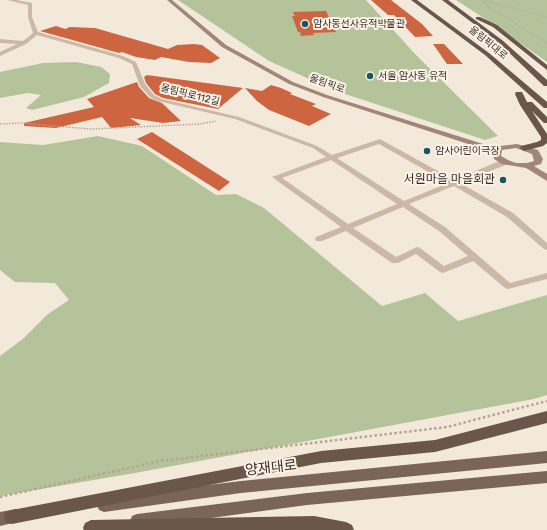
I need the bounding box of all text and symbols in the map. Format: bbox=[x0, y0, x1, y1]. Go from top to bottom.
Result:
place label: 암사동선사유적박물관 bbox=[313, 18, 405, 30]
marker: 암사동선사유적박물관 bbox=[300, 19, 310, 29]
street label: 올림픽대로 bbox=[466, 24, 510, 62]
place label: 서울 암사동 유적 bbox=[378, 70, 447, 82]
marker: 서울 암사동 유적 bbox=[365, 71, 375, 81]
street label: 올림픽로 bbox=[308, 72, 346, 96]
street label: 올림픽로112길 bbox=[159, 82, 221, 108]
place label: 암사어린이극장 bbox=[435, 145, 499, 157]
marker: 암사어린이극장 bbox=[422, 146, 432, 156]
place label: 서원마을 마을회관 bbox=[404, 173, 495, 187]
marker: 서원마을 마을회관 bbox=[498, 175, 508, 185]
street label: 양재대로 bbox=[245, 457, 297, 479]

